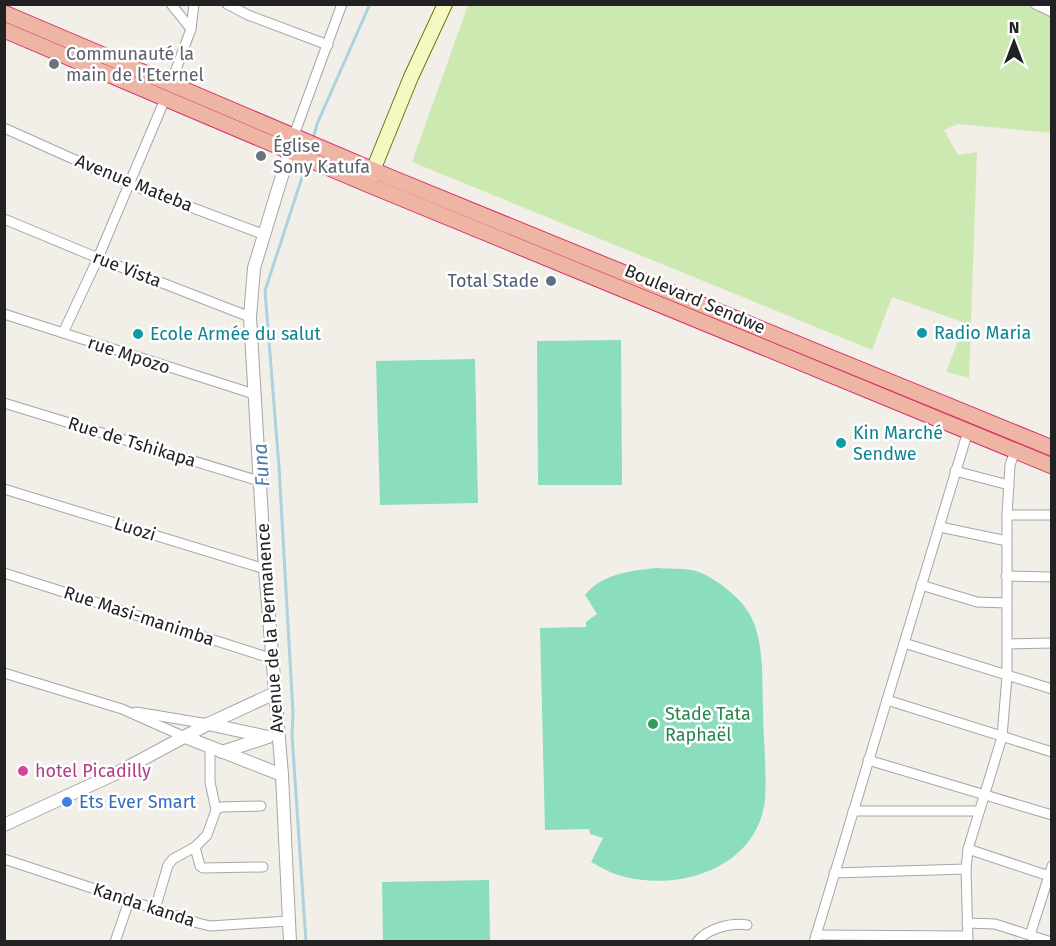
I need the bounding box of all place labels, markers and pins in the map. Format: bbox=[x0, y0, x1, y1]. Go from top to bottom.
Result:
place label: Communauté la main de l'Eternel bbox=[66, 43, 204, 86]
marker: Communauté la main de l'Eternel bbox=[47, 57, 61, 71]
place label: Église Sony Katufa bbox=[273, 134, 370, 178]
marker: Église Sony Katufa bbox=[254, 149, 268, 163]
place label: Total Stade bbox=[448, 270, 539, 292]
marker: Total Stade bbox=[544, 274, 558, 288]
place label: Radio Maria bbox=[934, 322, 1031, 344]
place label: Ecole Armée du salut bbox=[150, 323, 321, 345]
marker: Radio Maria bbox=[915, 326, 929, 340]
marker: Ecole Armée du salut bbox=[131, 327, 145, 341]
place label: Kin Marché Sendwe bbox=[853, 422, 943, 465]
marker: Kin Marché Sendwe bbox=[834, 436, 848, 450]
place label: Stade Tata Raphaël bbox=[665, 703, 751, 746]
marker: Stade Tata Raphaël bbox=[646, 717, 660, 731]
place label: hotel Picadilly bbox=[35, 760, 151, 782]
marker: hotel Picadilly bbox=[16, 764, 30, 778]
place label: Ets Ever Smart bbox=[79, 791, 197, 813]
marker: Ets Ever Smart bbox=[60, 795, 74, 809]

